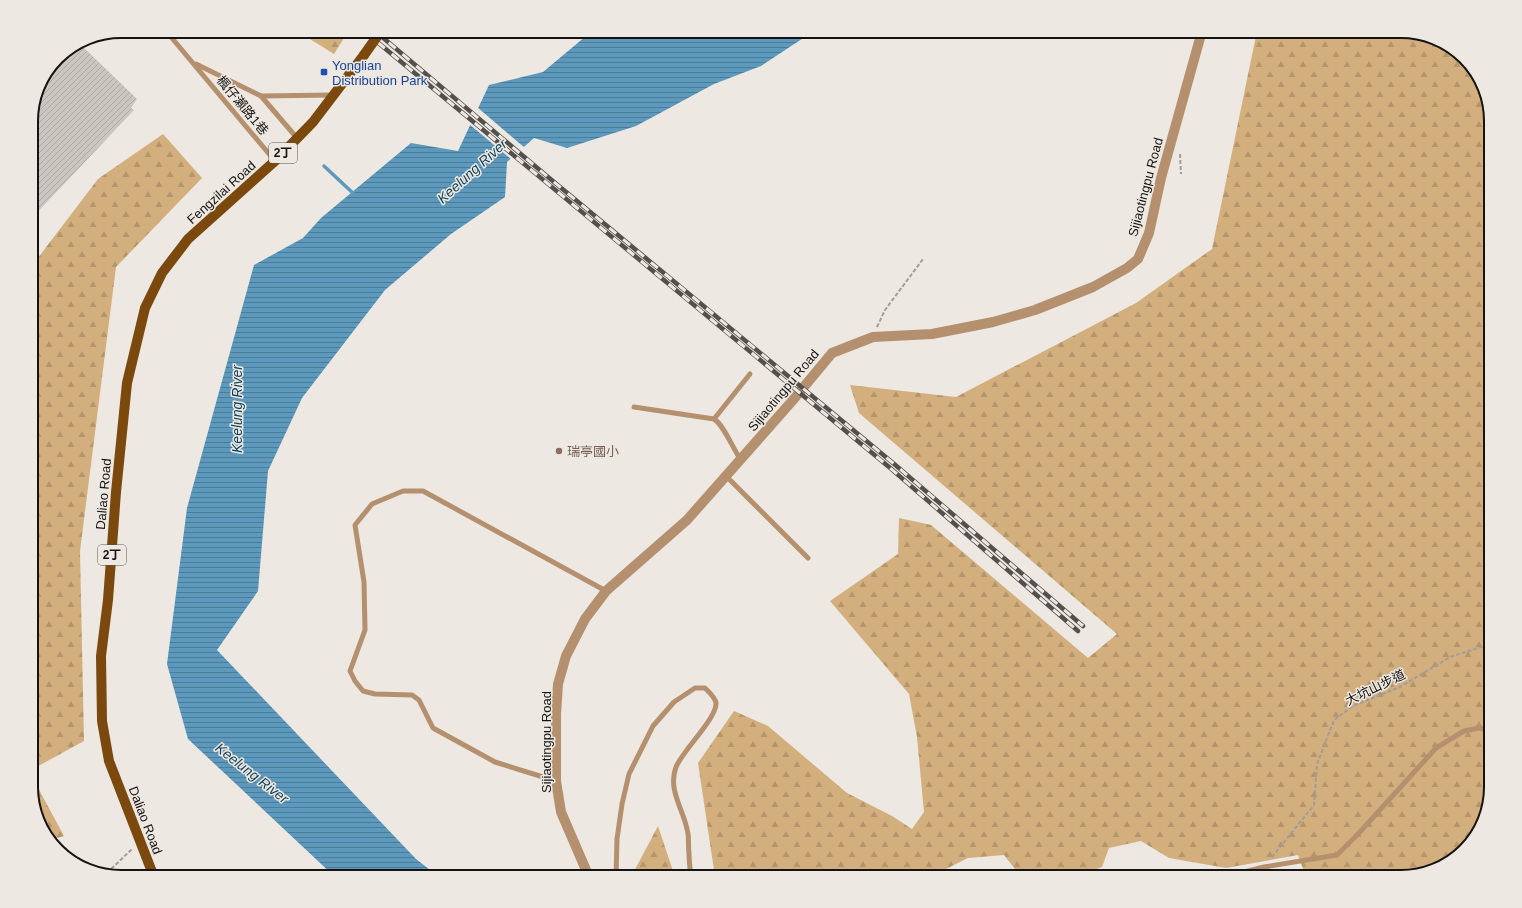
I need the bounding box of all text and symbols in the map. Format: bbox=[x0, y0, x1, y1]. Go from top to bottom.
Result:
place label: Yonglian Distribution Park bbox=[332, 58, 428, 88]
marker: Yonglian Distribution Park bbox=[319, 67, 329, 77]
street label: 楓仔瀨路1巷 bbox=[214, 73, 272, 138]
water label: Keelung River bbox=[434, 135, 511, 206]
street label: Sijiaotingpu Road bbox=[1125, 136, 1166, 238]
road number: 2丁 bbox=[269, 143, 297, 163]
street label: Fengzilai Road bbox=[184, 158, 259, 227]
street label: Sijiaotingpu Road bbox=[745, 346, 822, 434]
water label: Keelung River bbox=[229, 364, 245, 453]
place label: 瑞亭國小 bbox=[567, 444, 619, 459]
marker: 瑞亭國小 bbox=[554, 446, 564, 456]
street label: Daliao Road bbox=[93, 458, 114, 530]
road number: 2丁 bbox=[98, 545, 126, 565]
street label: 大坑山步道 bbox=[1343, 666, 1408, 708]
street label: Sijiaotingpu Road bbox=[539, 691, 554, 793]
water label: Keelung River bbox=[212, 740, 293, 807]
street label: Daliao Road bbox=[126, 784, 165, 856]

